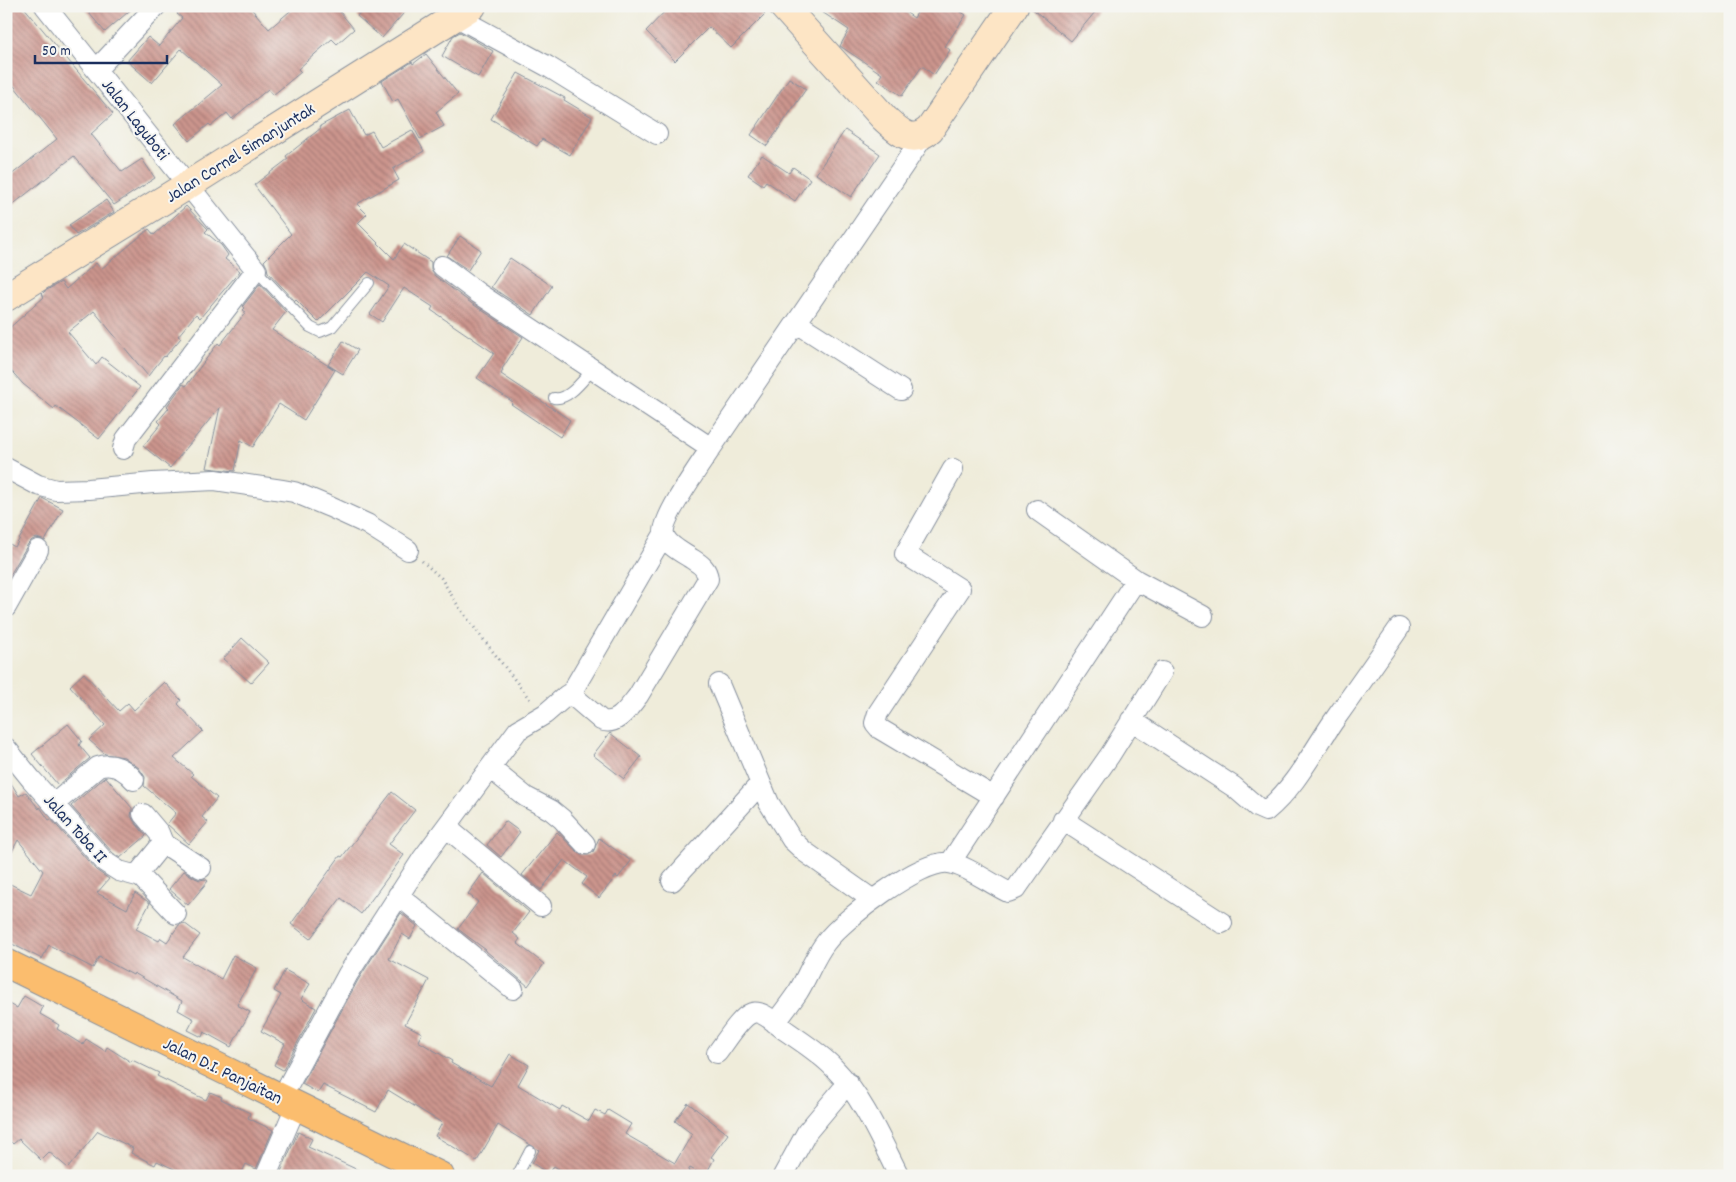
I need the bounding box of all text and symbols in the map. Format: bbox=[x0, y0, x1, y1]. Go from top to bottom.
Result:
scale bar bbox=[35, 32, 168, 64]
text: 50 m bbox=[42, 41, 71, 63]
street label: Jalan Laguboti bbox=[94, 74, 174, 167]
street label: Jalan Cornel Simanjuntak bbox=[162, 98, 321, 210]
street label: Jalan Toba II bbox=[36, 790, 112, 870]
street label: Jalan D.I. Panjaitan bbox=[158, 1033, 286, 1112]

